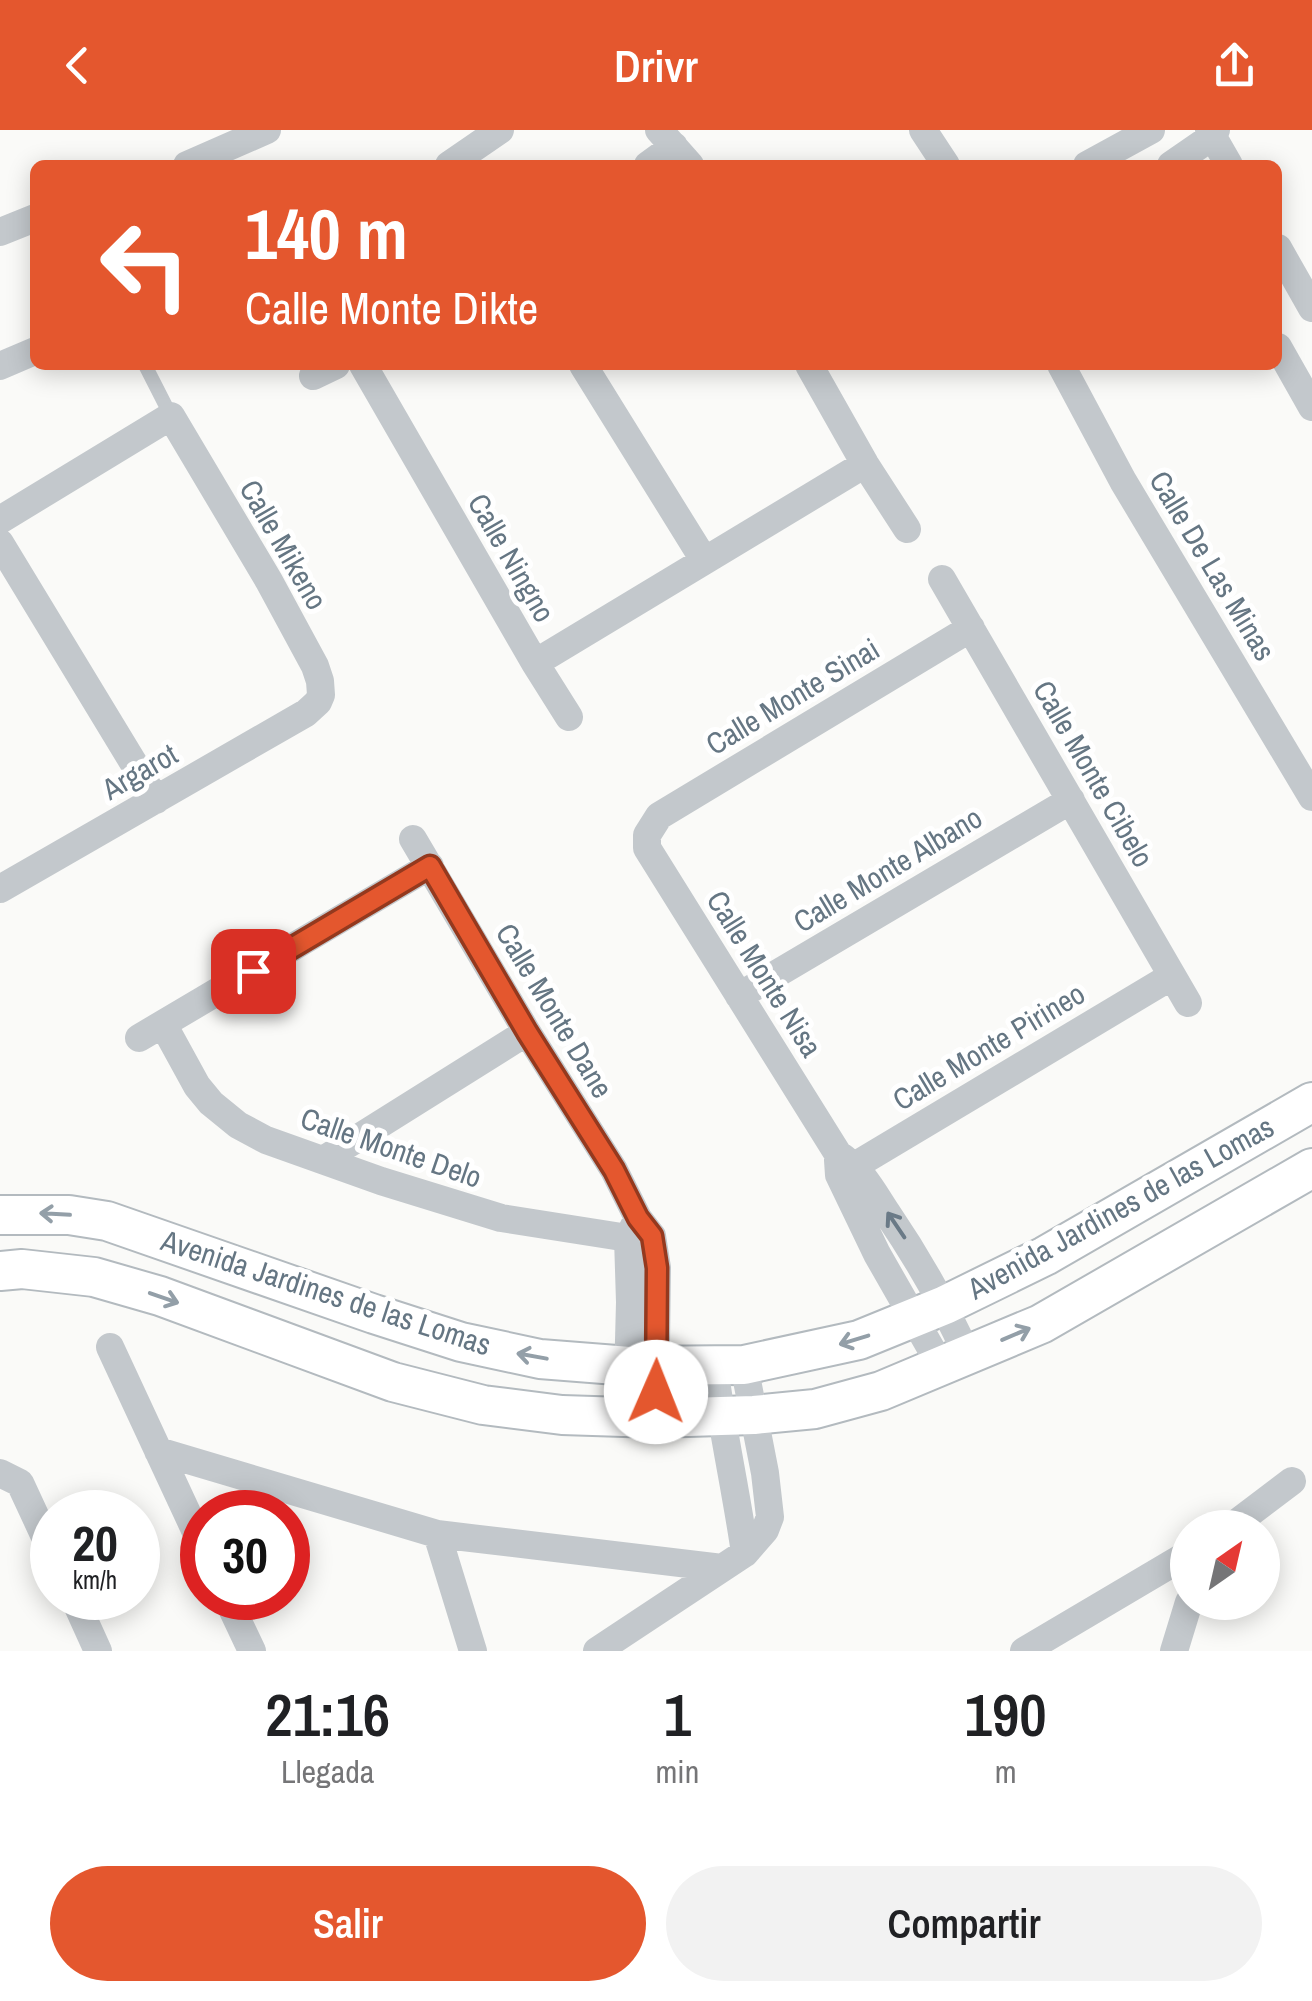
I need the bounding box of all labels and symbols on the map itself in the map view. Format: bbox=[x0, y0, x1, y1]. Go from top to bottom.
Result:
street label: Calle De Las Minas bbox=[1140, 463, 1285, 668]
street label: Calle Mikeno bbox=[231, 472, 337, 617]
street label: Calle Ningno bbox=[459, 486, 565, 629]
street label: Calle Monte Sinai bbox=[698, 629, 887, 764]
street label: Calle Monte Cibelo bbox=[1024, 673, 1163, 874]
street label: Argarot bbox=[94, 734, 185, 809]
street label: Calle Monte Albano bbox=[786, 797, 989, 941]
street label: Calle Monte Nisa bbox=[698, 883, 832, 1064]
street label: Calle Monte Dane bbox=[487, 916, 623, 1105]
pin bbox=[211, 929, 296, 1014]
street label: Calle Monte Pirineo bbox=[885, 973, 1092, 1119]
street label: Calle Monte Delo bbox=[296, 1097, 487, 1197]
street label: Avenida Jardines de las Lomas bbox=[959, 1106, 1281, 1309]
one-way arrow bbox=[39, 1205, 71, 1224]
one-way arrow bbox=[885, 1212, 906, 1240]
street label: Avenida Jardines de las Lomas bbox=[155, 1220, 496, 1364]
one-way arrow bbox=[148, 1290, 179, 1308]
one-way arrow bbox=[1000, 1324, 1031, 1342]
one-way arrow bbox=[839, 1332, 870, 1350]
position arrow bbox=[604, 1340, 708, 1444]
one-way arrow bbox=[517, 1346, 549, 1365]
speed limit sign: 30 bbox=[180, 1490, 310, 1620]
north arrow bbox=[1170, 1510, 1280, 1620]

